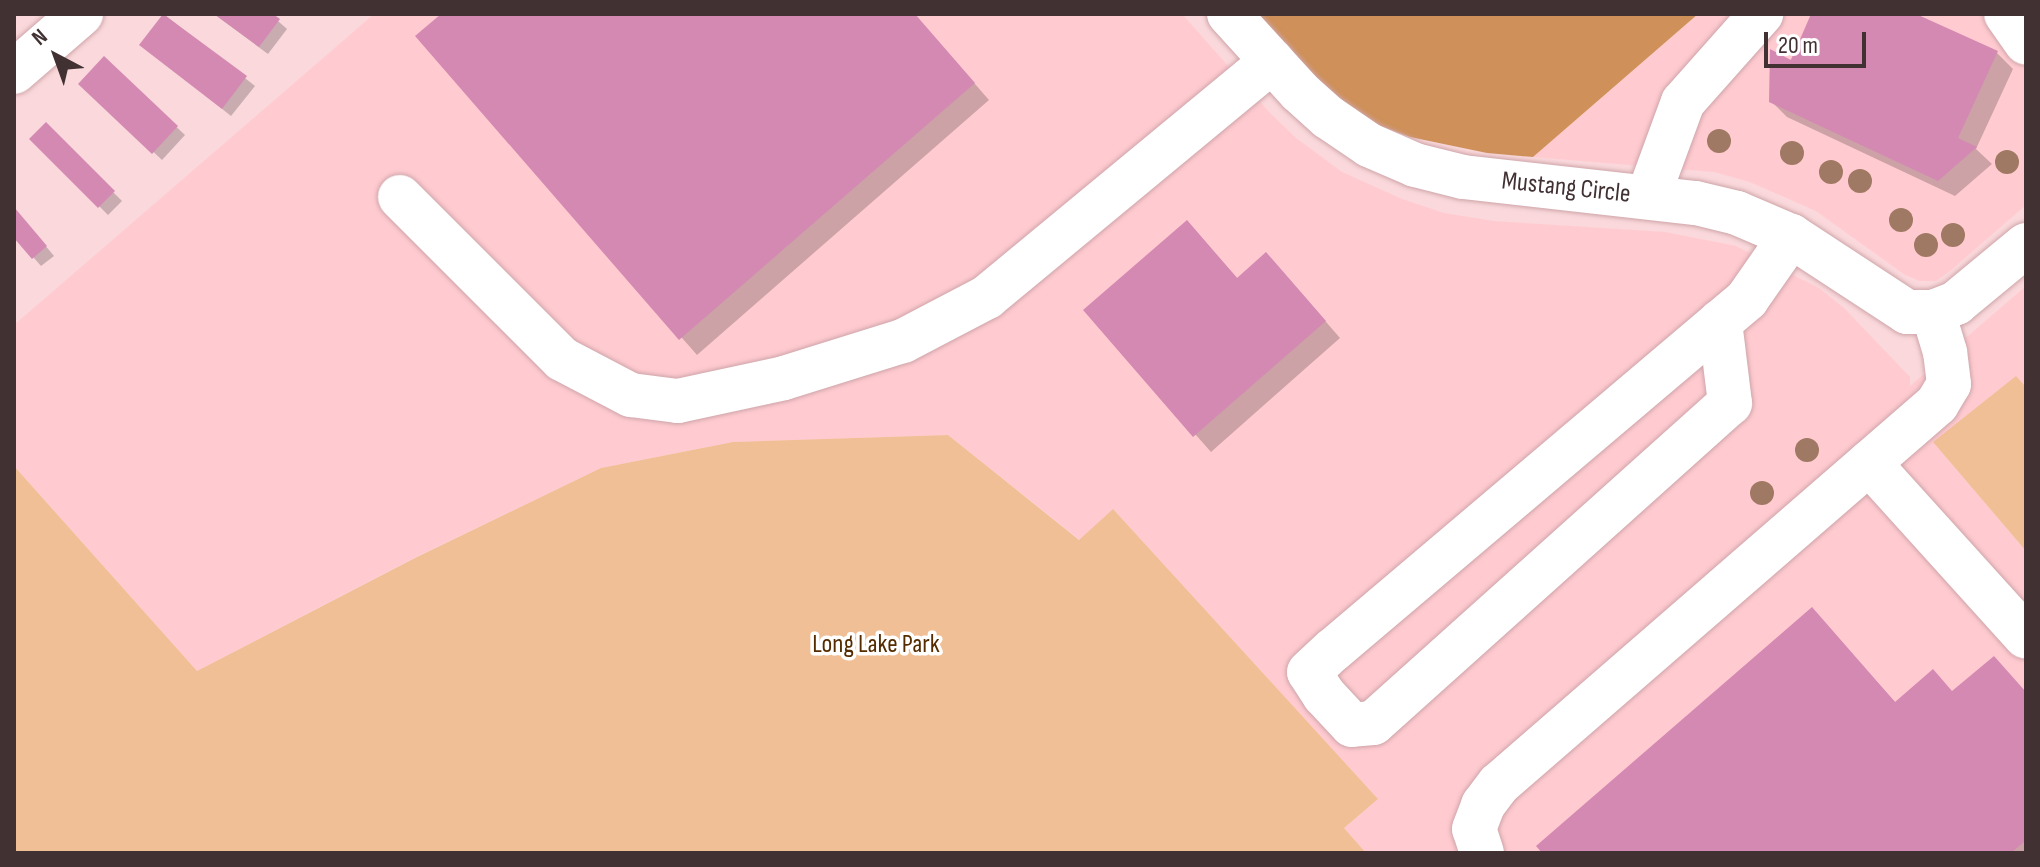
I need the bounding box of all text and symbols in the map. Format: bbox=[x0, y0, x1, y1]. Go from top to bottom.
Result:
north arrow bbox=[16, 16, 96, 96]
scale bar bbox=[1768, 16, 1870, 66]
text: N bbox=[27, 23, 53, 52]
text: 20 m bbox=[1778, 31, 1818, 60]
street label: Mustang Circle bbox=[1500, 166, 1632, 210]
park label: Long Lake Park bbox=[812, 629, 940, 661]

